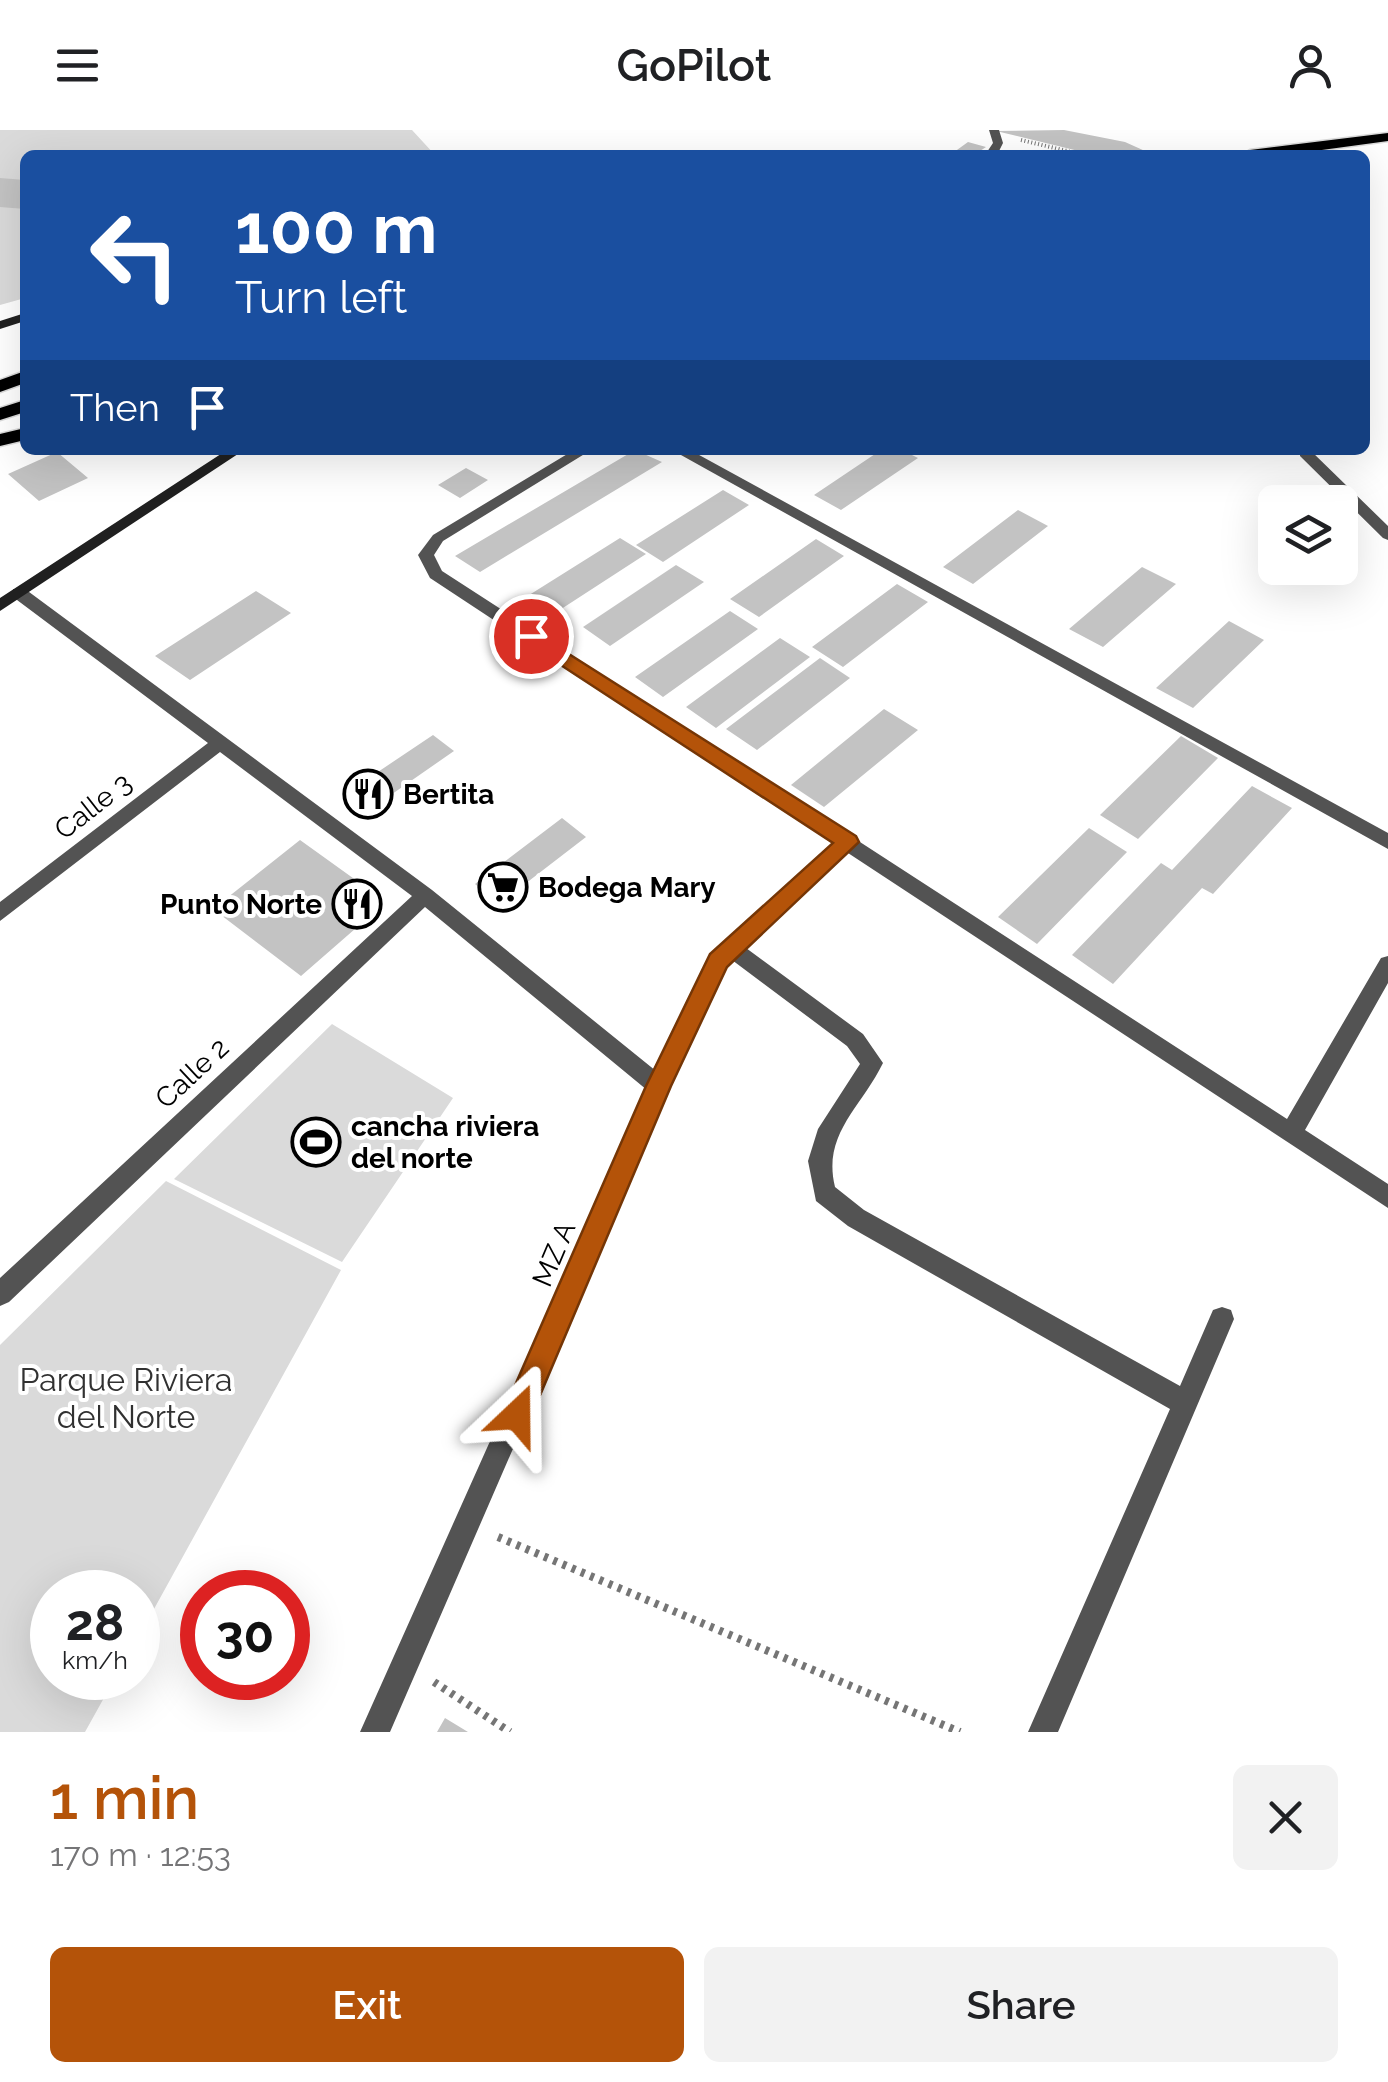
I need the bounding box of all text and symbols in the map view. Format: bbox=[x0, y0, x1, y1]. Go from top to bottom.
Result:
icon: menu bbox=[50, 38, 105, 93]
icon: person bbox=[1283, 38, 1338, 93]
text: GoPilot bbox=[617, 39, 771, 92]
text: 100 m bbox=[235, 187, 438, 269]
icon: left bbox=[70, 190, 200, 320]
text: Turn left bbox=[235, 271, 407, 324]
icon: arrive bbox=[180, 380, 235, 435]
text: Then bbox=[70, 385, 160, 430]
map controls bbox=[1258, 485, 1358, 585]
button: layers bbox=[1258, 485, 1358, 585]
pin bbox=[489, 594, 574, 679]
icon: arrive bbox=[504, 609, 559, 664]
street label: Calle 3 bbox=[48, 766, 138, 846]
restaurant icon: Bertita bbox=[342, 768, 394, 820]
place label: Bertita bbox=[403, 778, 494, 811]
supermarket icon: Bodega Mary bbox=[477, 861, 529, 913]
place label: Bodega Mary bbox=[538, 871, 716, 904]
restaurant icon: Punto Norte bbox=[331, 878, 383, 930]
place label: Punto Norte bbox=[160, 888, 322, 921]
street label: Calle 2 bbox=[149, 1031, 235, 1115]
place label: cancha riviera del norte bbox=[351, 1110, 539, 1175]
sports icon: cancha riviera del norte bbox=[290, 1116, 342, 1168]
street label: MZ A bbox=[526, 1216, 582, 1291]
park label: Parque Riviera del Norte bbox=[20, 1361, 232, 1435]
position arrow bbox=[465, 1363, 569, 1467]
speed limit sign: 30 bbox=[180, 1570, 310, 1700]
text: 28 bbox=[66, 1593, 124, 1652]
text: km/h bbox=[62, 1645, 128, 1675]
text: 1 min bbox=[50, 1763, 199, 1833]
button: close bbox=[1233, 1765, 1338, 1870]
text: 170 m · 12:53 bbox=[50, 1836, 231, 1873]
button: Exit bbox=[50, 1947, 684, 2062]
button: Share bbox=[704, 1947, 1338, 2062]

